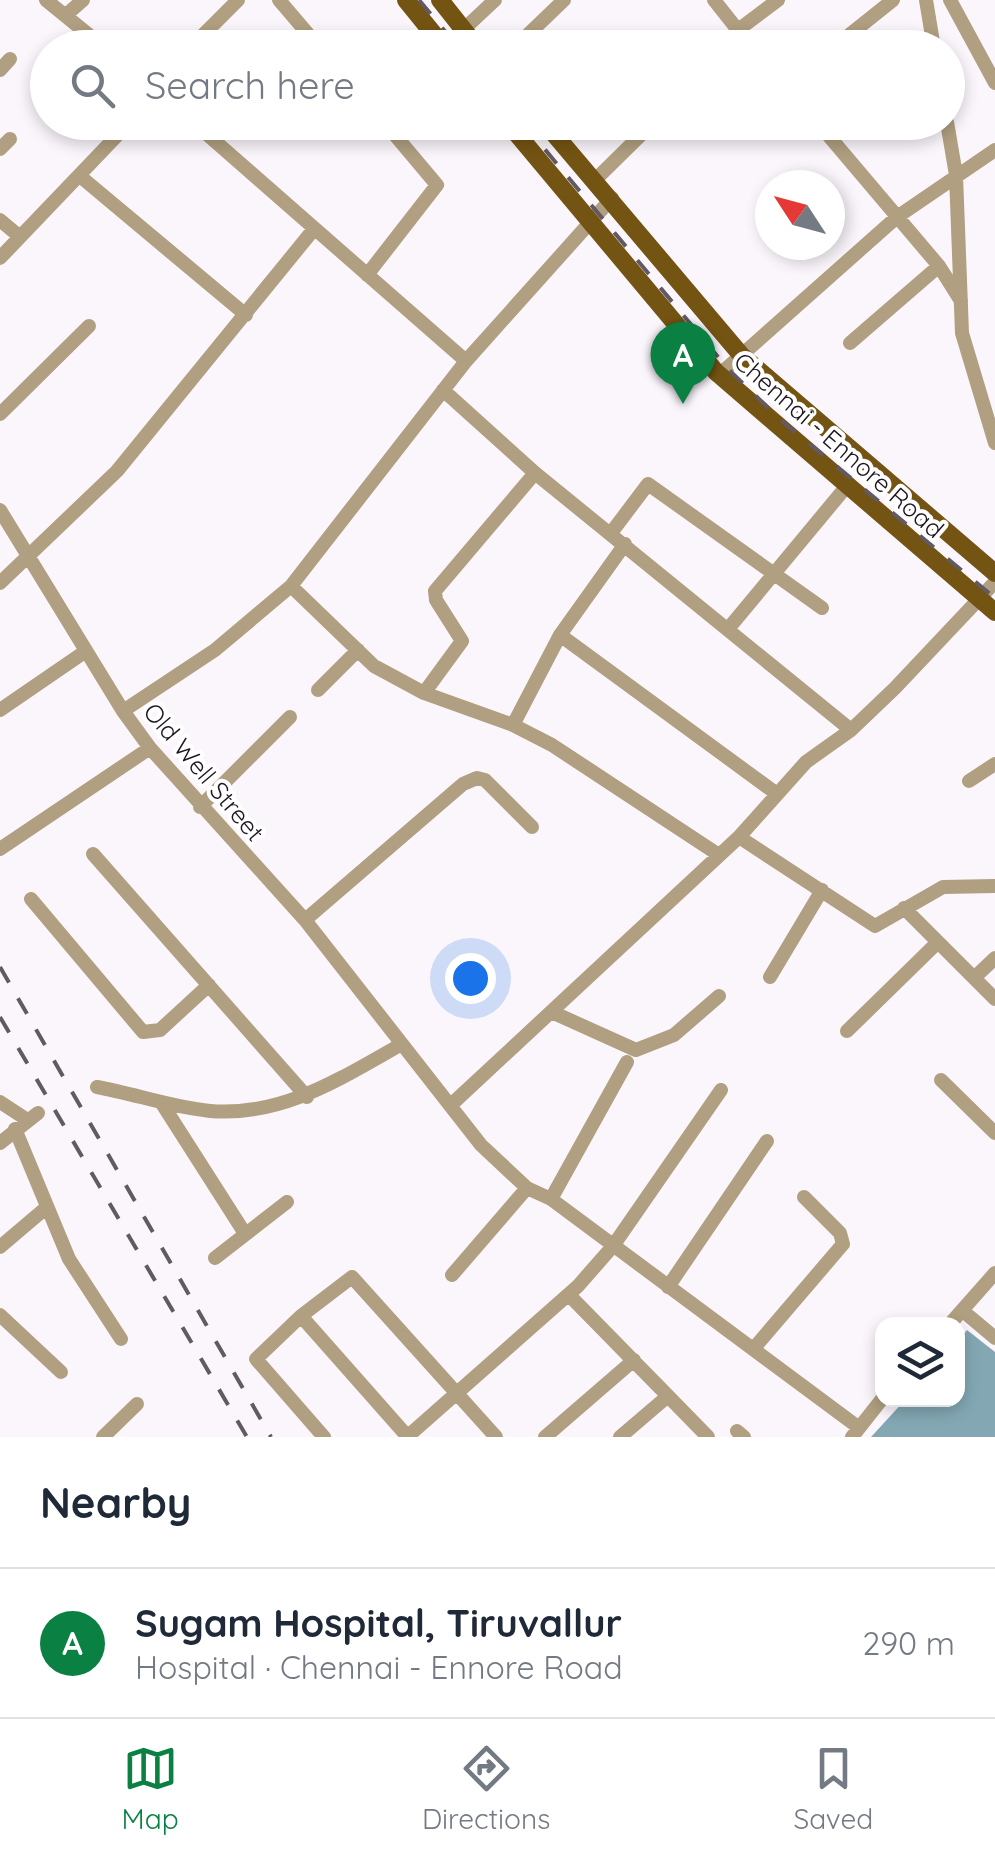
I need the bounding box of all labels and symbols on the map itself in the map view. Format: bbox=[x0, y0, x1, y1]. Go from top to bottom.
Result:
north arrow bbox=[755, 170, 845, 260]
pin: A bbox=[650, 322, 716, 404]
street label: Chennai - Ennore Road bbox=[728, 345, 951, 544]
street label: Old Well Street bbox=[137, 696, 271, 847]
your location bbox=[445, 953, 496, 1004]

